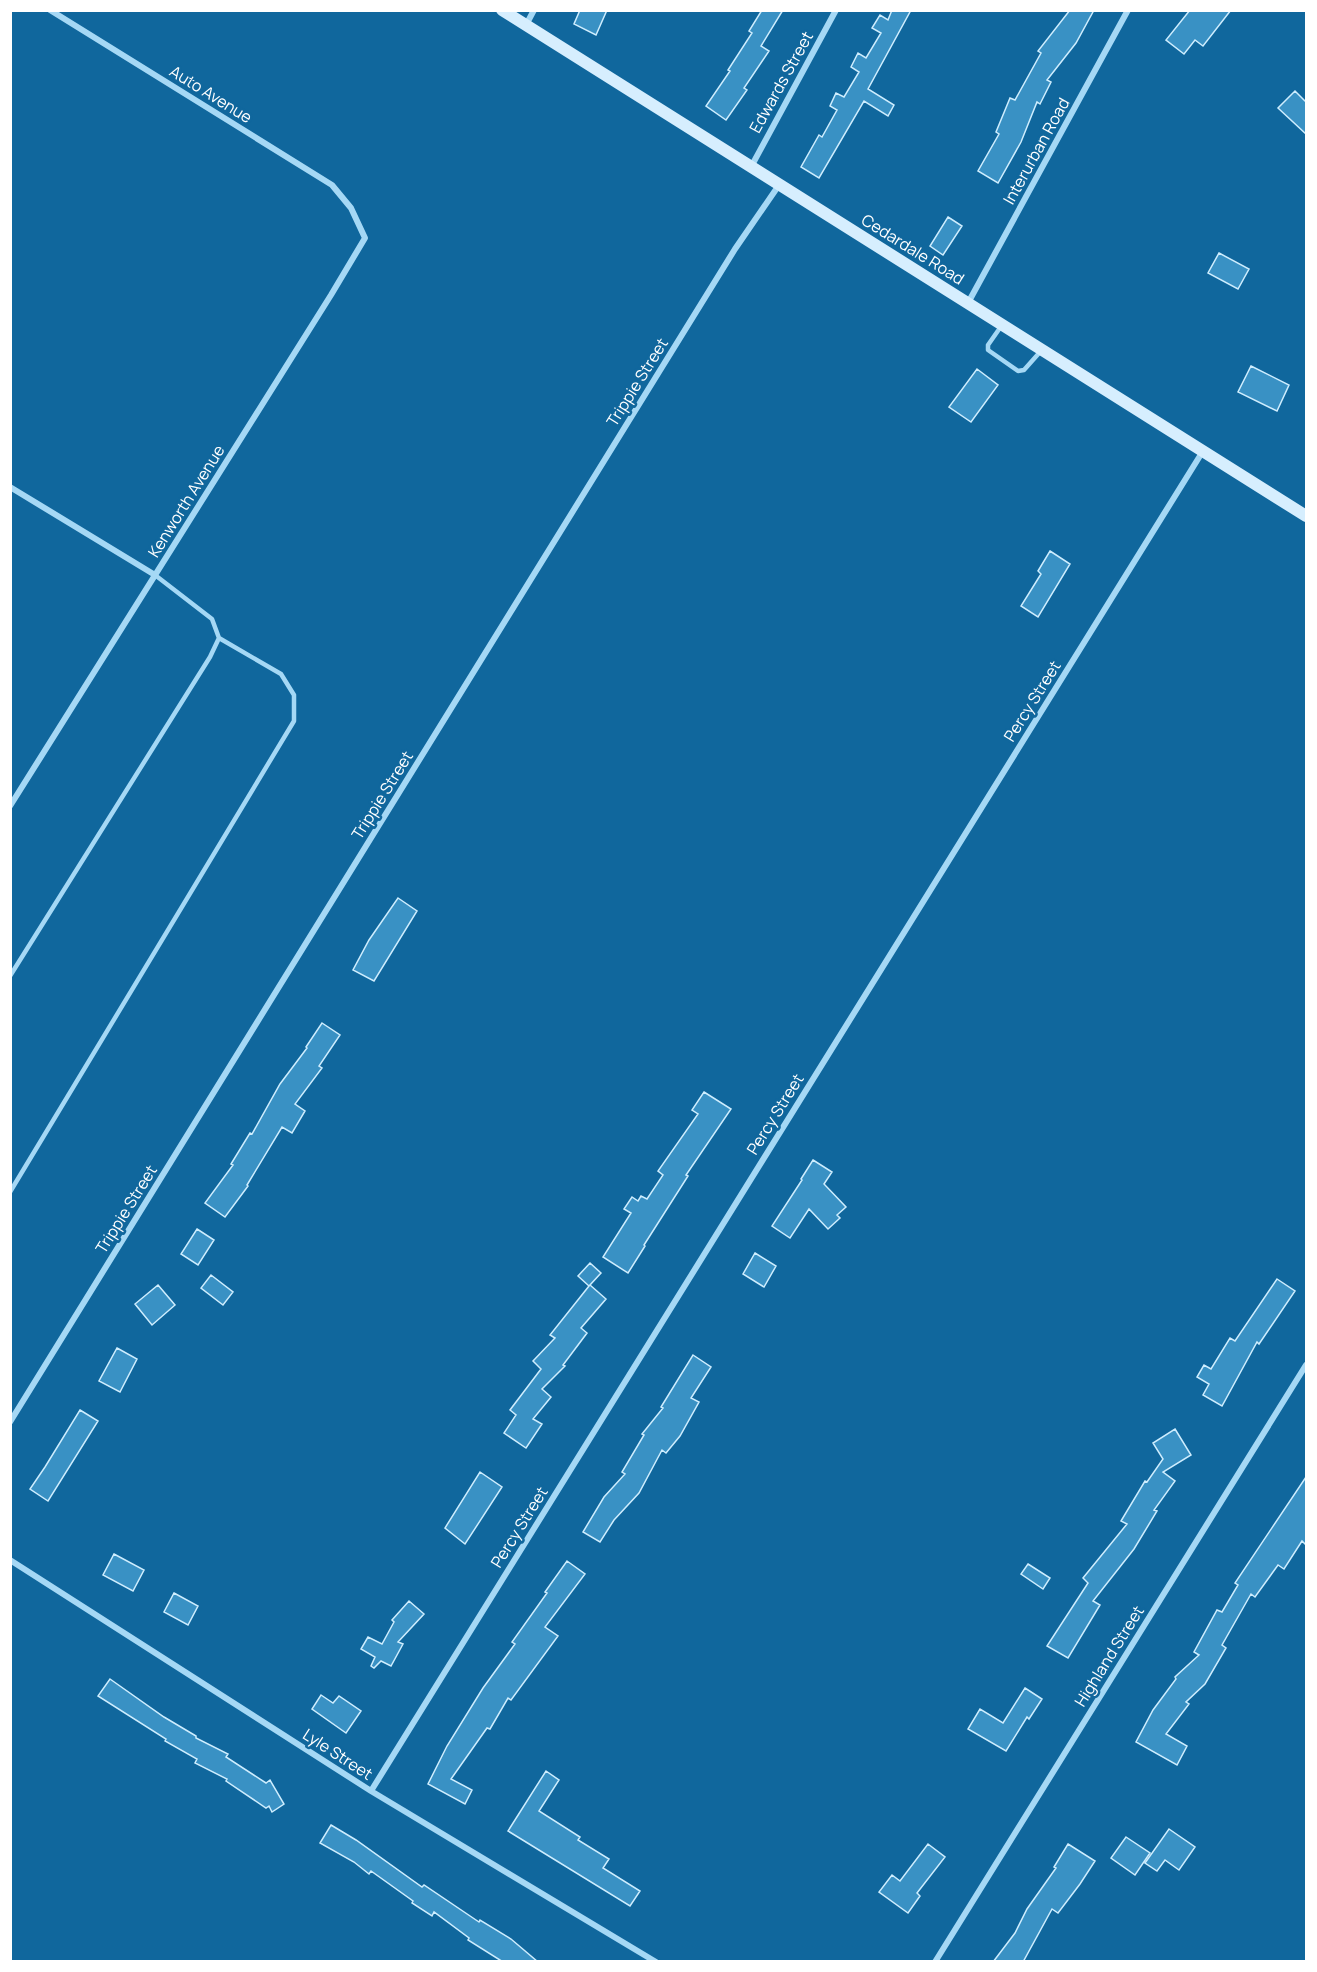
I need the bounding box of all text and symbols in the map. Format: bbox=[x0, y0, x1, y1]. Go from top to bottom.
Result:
street label: Edwards Street bbox=[744, 27, 818, 137]
street label: Auto Avenue bbox=[166, 60, 256, 128]
street label: Interurban Road bbox=[998, 94, 1074, 208]
street label: Cedardale Road bbox=[857, 209, 969, 289]
street label: Trippie Street bbox=[601, 334, 673, 430]
street label: Kenworth Avenue bbox=[143, 441, 229, 561]
street label: Percy Street bbox=[998, 656, 1066, 746]
street label: Trippie Street bbox=[346, 747, 418, 843]
street label: Percy Street bbox=[741, 1069, 809, 1159]
street label: Trippie Street bbox=[90, 1161, 162, 1257]
street label: Percy Street bbox=[485, 1482, 553, 1572]
street label: Highland Street bbox=[1069, 1601, 1149, 1711]
street label: Lyle Street bbox=[299, 1723, 377, 1785]

